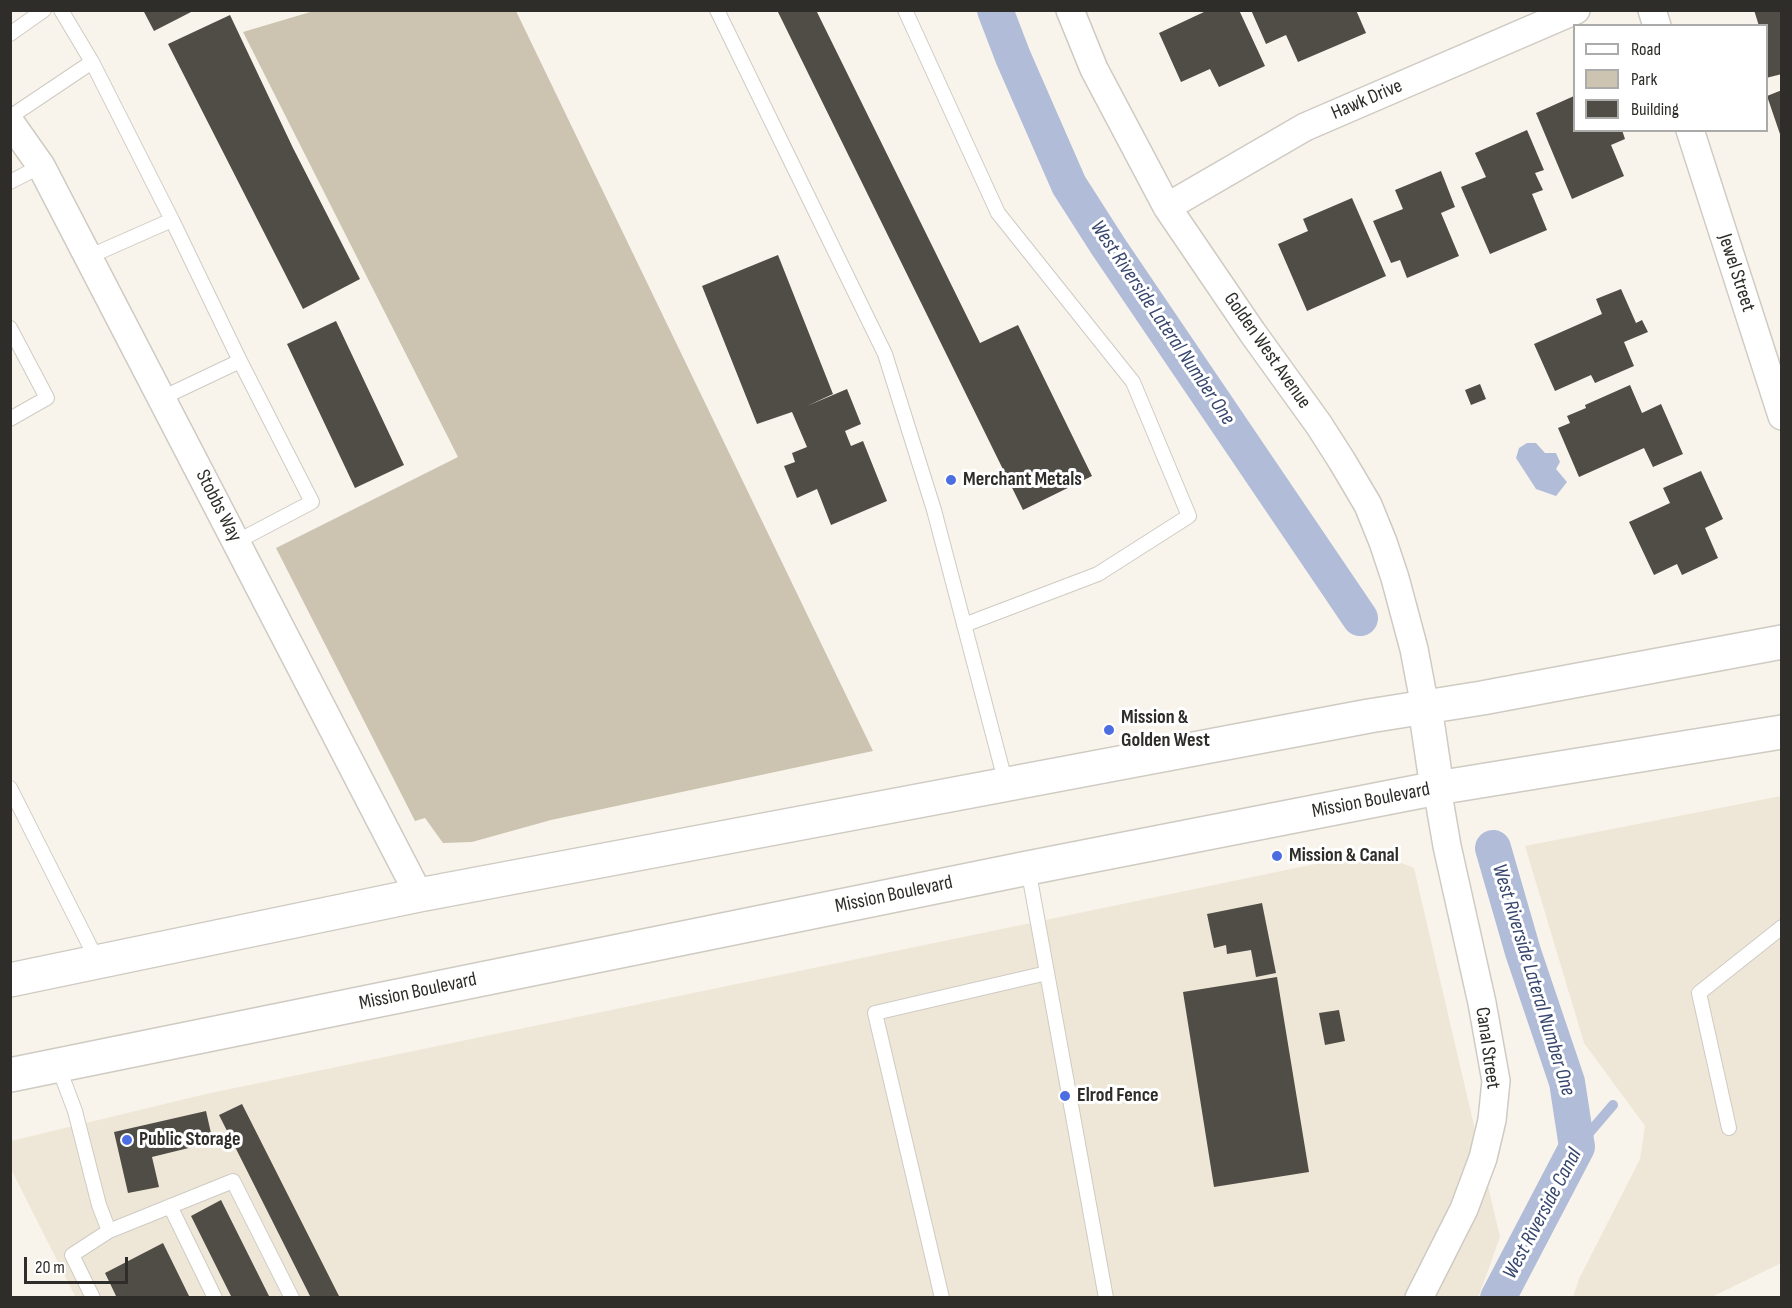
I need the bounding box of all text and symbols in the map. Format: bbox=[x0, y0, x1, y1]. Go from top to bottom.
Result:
legend bbox=[1573, 24, 1768, 132]
text: Road bbox=[1631, 39, 1661, 60]
text: Park bbox=[1631, 69, 1657, 90]
street label: Hawk Drive bbox=[1328, 74, 1406, 126]
text: Building bbox=[1631, 99, 1679, 120]
water label: West Riverside Lateral Number One bbox=[1084, 216, 1240, 430]
street label: Jewel Street bbox=[1712, 231, 1760, 315]
street label: Golden West Avenue bbox=[1218, 288, 1316, 414]
street label: Stobbs Way bbox=[190, 466, 246, 546]
place label: Merchant Metals bbox=[963, 468, 1082, 492]
marker: Merchant Metals bbox=[944, 473, 958, 487]
place label: Mission & Golden West bbox=[1121, 706, 1210, 753]
marker: Mission & Golden West bbox=[1102, 723, 1116, 737]
street label: Mission Boulevard bbox=[1310, 778, 1432, 824]
place label: Mission & Canal bbox=[1289, 844, 1399, 868]
marker: Mission & Canal bbox=[1270, 849, 1284, 863]
water label: West Riverside Lateral Number One bbox=[1486, 861, 1580, 1099]
street label: Mission Boulevard bbox=[833, 871, 955, 919]
street label: Mission Boulevard bbox=[357, 968, 479, 1016]
street label: Canal Street bbox=[1469, 1006, 1505, 1090]
place label: Elrod Fence bbox=[1077, 1084, 1159, 1108]
marker: Elrod Fence bbox=[1058, 1089, 1072, 1103]
place label: Public Storage bbox=[139, 1128, 241, 1152]
marker: Public Storage bbox=[120, 1133, 134, 1147]
water label: West Riverside Canal bbox=[1498, 1145, 1588, 1283]
scale bar bbox=[27, 1245, 130, 1283]
text: 20 m bbox=[35, 1257, 65, 1278]

